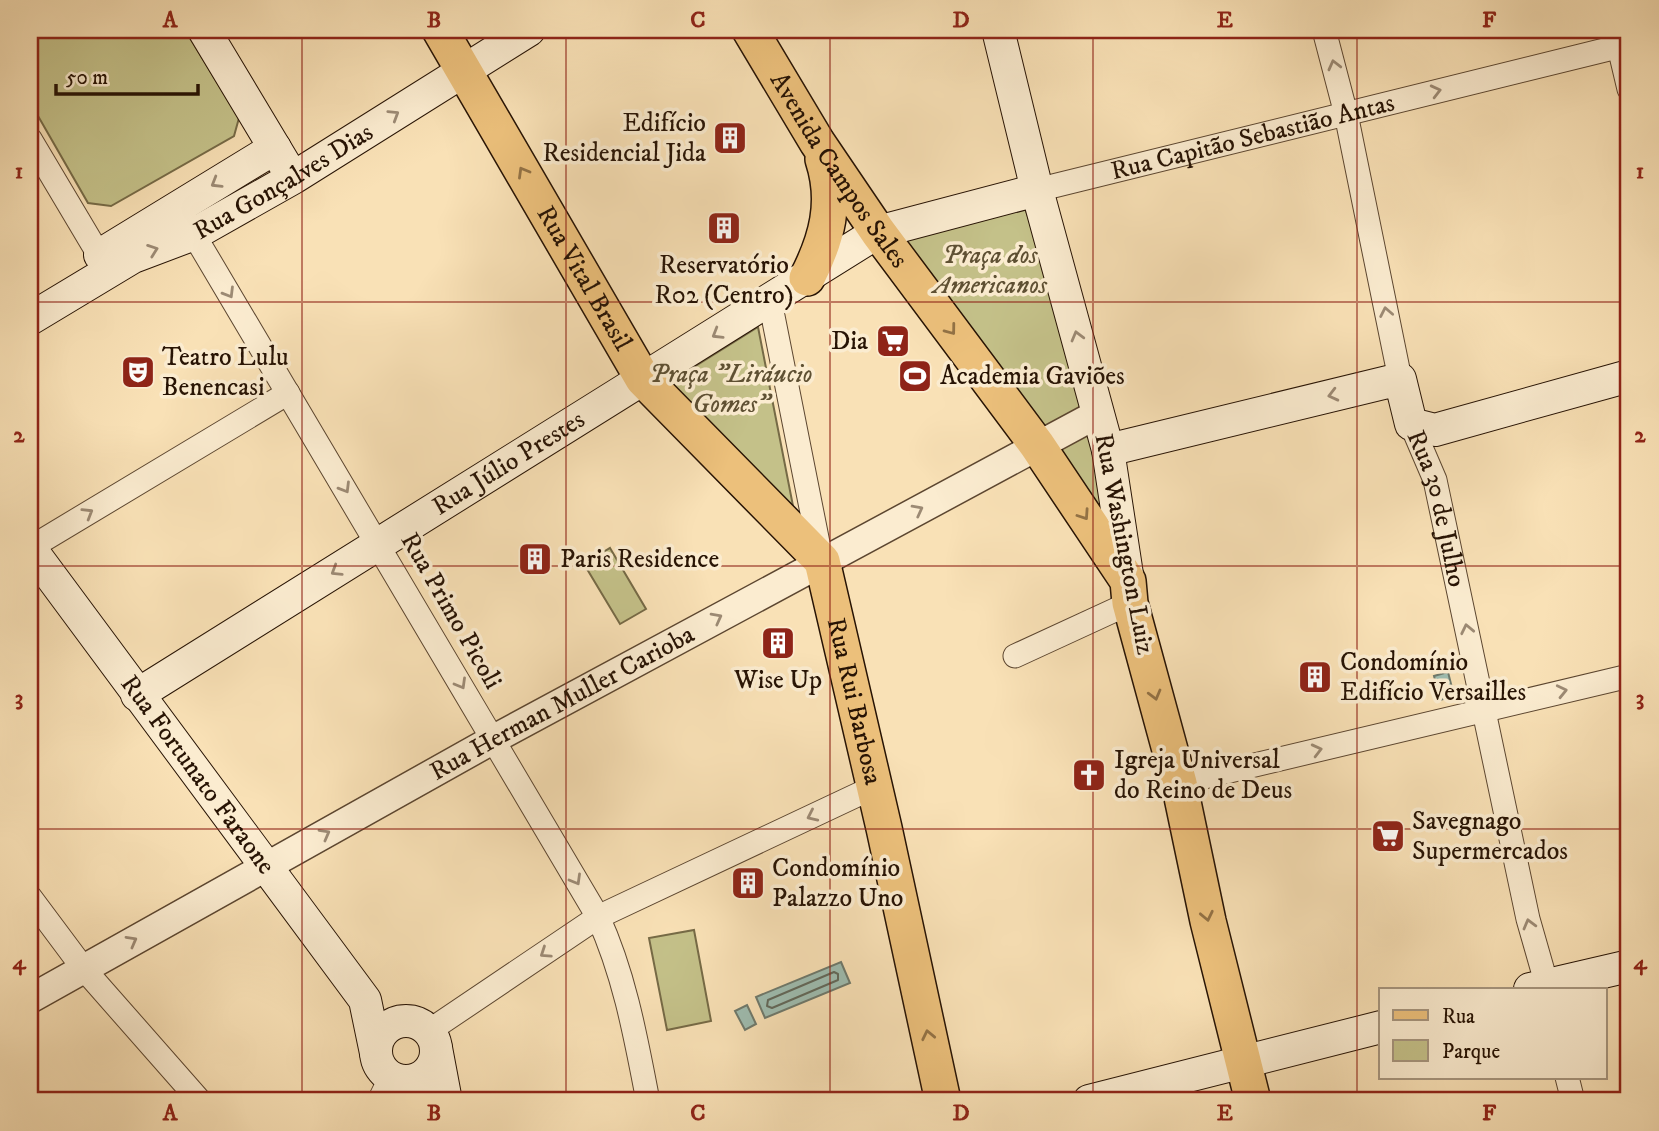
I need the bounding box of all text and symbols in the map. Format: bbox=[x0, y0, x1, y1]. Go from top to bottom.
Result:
text: A bbox=[162, 6, 179, 35]
text: B bbox=[427, 6, 441, 35]
text: C bbox=[690, 6, 706, 35]
text: D bbox=[952, 6, 970, 35]
text: E bbox=[1217, 6, 1233, 35]
text: F bbox=[1482, 6, 1497, 35]
scale bar bbox=[56, 52, 198, 96]
one-way arrow bbox=[1327, 59, 1342, 71]
text: 50 m bbox=[66, 65, 108, 91]
street label: Avenida Campos Sales bbox=[763, 66, 916, 274]
one-way arrow bbox=[1430, 85, 1442, 99]
street label: Rua Capitão Sebastião Antas bbox=[1107, 86, 1398, 188]
place label: Edifício Residencial Jida bbox=[543, 107, 706, 170]
one-way arrow bbox=[386, 110, 399, 123]
street label: Rua Gonçalves Dias bbox=[188, 116, 379, 247]
building icon: Edifício Residencial Jida bbox=[711, 119, 749, 157]
text: 1 bbox=[15, 157, 23, 186]
text: 1 bbox=[1636, 157, 1644, 186]
one-way arrow bbox=[518, 166, 531, 179]
one-way arrow bbox=[211, 175, 224, 188]
street label: Rua Vital Brasil bbox=[529, 200, 639, 357]
building icon: Reservatório R02 (Centro) bbox=[705, 209, 743, 247]
park label: Praça dos Americanos bbox=[930, 239, 1048, 302]
one-way arrow bbox=[147, 244, 159, 258]
place label: Reservatório R02 (Centro) bbox=[654, 249, 794, 312]
one-way arrow bbox=[220, 285, 233, 298]
one-way arrow bbox=[1380, 306, 1395, 318]
supermarket icon: Dia bbox=[874, 322, 912, 360]
one-way arrow bbox=[943, 323, 956, 335]
place label: Dia bbox=[831, 325, 868, 358]
one-way arrow bbox=[711, 326, 724, 339]
one-way arrow bbox=[1071, 331, 1086, 343]
place label: Teatro Lulu Benencasi bbox=[162, 341, 289, 404]
theatre icon: Teatro Lulu Benencasi bbox=[119, 353, 157, 391]
sports icon: Academia Gaviões bbox=[896, 357, 934, 395]
park label: Praça "Liráucio Gomes" bbox=[650, 358, 812, 421]
place label: Academia Gaviões bbox=[940, 360, 1125, 393]
one-way arrow bbox=[1327, 387, 1339, 401]
street label: Rua Júlio Prestes bbox=[426, 403, 591, 523]
text: 2 bbox=[13, 421, 25, 450]
text: 2 bbox=[1634, 421, 1646, 450]
street label: Rua 30 de Julho bbox=[1399, 425, 1474, 590]
street label: Rua Washington Luiz bbox=[1086, 431, 1162, 657]
one-way arrow bbox=[337, 480, 350, 493]
one-way arrow bbox=[910, 504, 923, 518]
one-way arrow bbox=[1076, 507, 1088, 520]
one-way arrow bbox=[81, 508, 94, 521]
street label: Rua Primo Picoli bbox=[393, 527, 509, 695]
building icon: Paris Residence bbox=[516, 540, 554, 578]
place label: Paris Residence bbox=[560, 543, 719, 576]
one-way arrow bbox=[331, 563, 344, 576]
one-way arrow bbox=[710, 613, 723, 626]
street label: Rua Rui Barbosa bbox=[819, 615, 890, 788]
street label: Rua Herman Muller Carioba bbox=[424, 618, 700, 788]
one-way arrow bbox=[1461, 623, 1476, 635]
building icon: Wise Up bbox=[759, 624, 797, 662]
place label: Condomínio Edifício Versailles bbox=[1340, 646, 1526, 709]
building icon: Condomínio Edifício Versailles bbox=[1296, 658, 1334, 696]
place label: Wise Up bbox=[733, 664, 822, 697]
street label: Rua Fortunato Faraone bbox=[113, 668, 283, 881]
one-way arrow bbox=[453, 676, 466, 689]
text: 3 bbox=[15, 684, 23, 713]
text: 3 bbox=[1636, 684, 1644, 713]
one-way arrow bbox=[1556, 685, 1568, 699]
one-way arrow bbox=[1147, 688, 1162, 700]
one-way arrow bbox=[1311, 743, 1323, 758]
place label: Igreja Universal do Reino de Deus bbox=[1114, 744, 1292, 807]
church icon: Igreja Universal do Reino de Deus bbox=[1070, 756, 1108, 794]
place label: Savegnago Supermercados bbox=[1412, 805, 1568, 868]
one-way arrow bbox=[807, 808, 819, 822]
supermarket icon: Savegnago Supermercados bbox=[1369, 817, 1407, 855]
one-way arrow bbox=[318, 829, 330, 842]
place label: Condomínio Palazzo Uno bbox=[772, 852, 903, 915]
building icon: Condomínio Palazzo Uno bbox=[729, 864, 767, 902]
one-way arrow bbox=[568, 872, 581, 885]
one-way arrow bbox=[1199, 910, 1213, 922]
one-way arrow bbox=[1523, 918, 1538, 930]
one-way arrow bbox=[124, 936, 137, 949]
one-way arrow bbox=[540, 945, 553, 958]
text: 4 bbox=[12, 948, 27, 977]
text: 4 bbox=[1633, 948, 1648, 977]
legend bbox=[1379, 988, 1606, 1078]
text: Rua bbox=[1442, 1004, 1475, 1030]
one-way arrow bbox=[922, 1029, 937, 1041]
text: Parque bbox=[1442, 1039, 1500, 1065]
text: A bbox=[162, 1099, 179, 1128]
text: B bbox=[427, 1099, 441, 1128]
text: C bbox=[690, 1099, 706, 1128]
text: D bbox=[952, 1099, 970, 1128]
text: E bbox=[1217, 1099, 1233, 1128]
text: F bbox=[1482, 1099, 1497, 1128]

